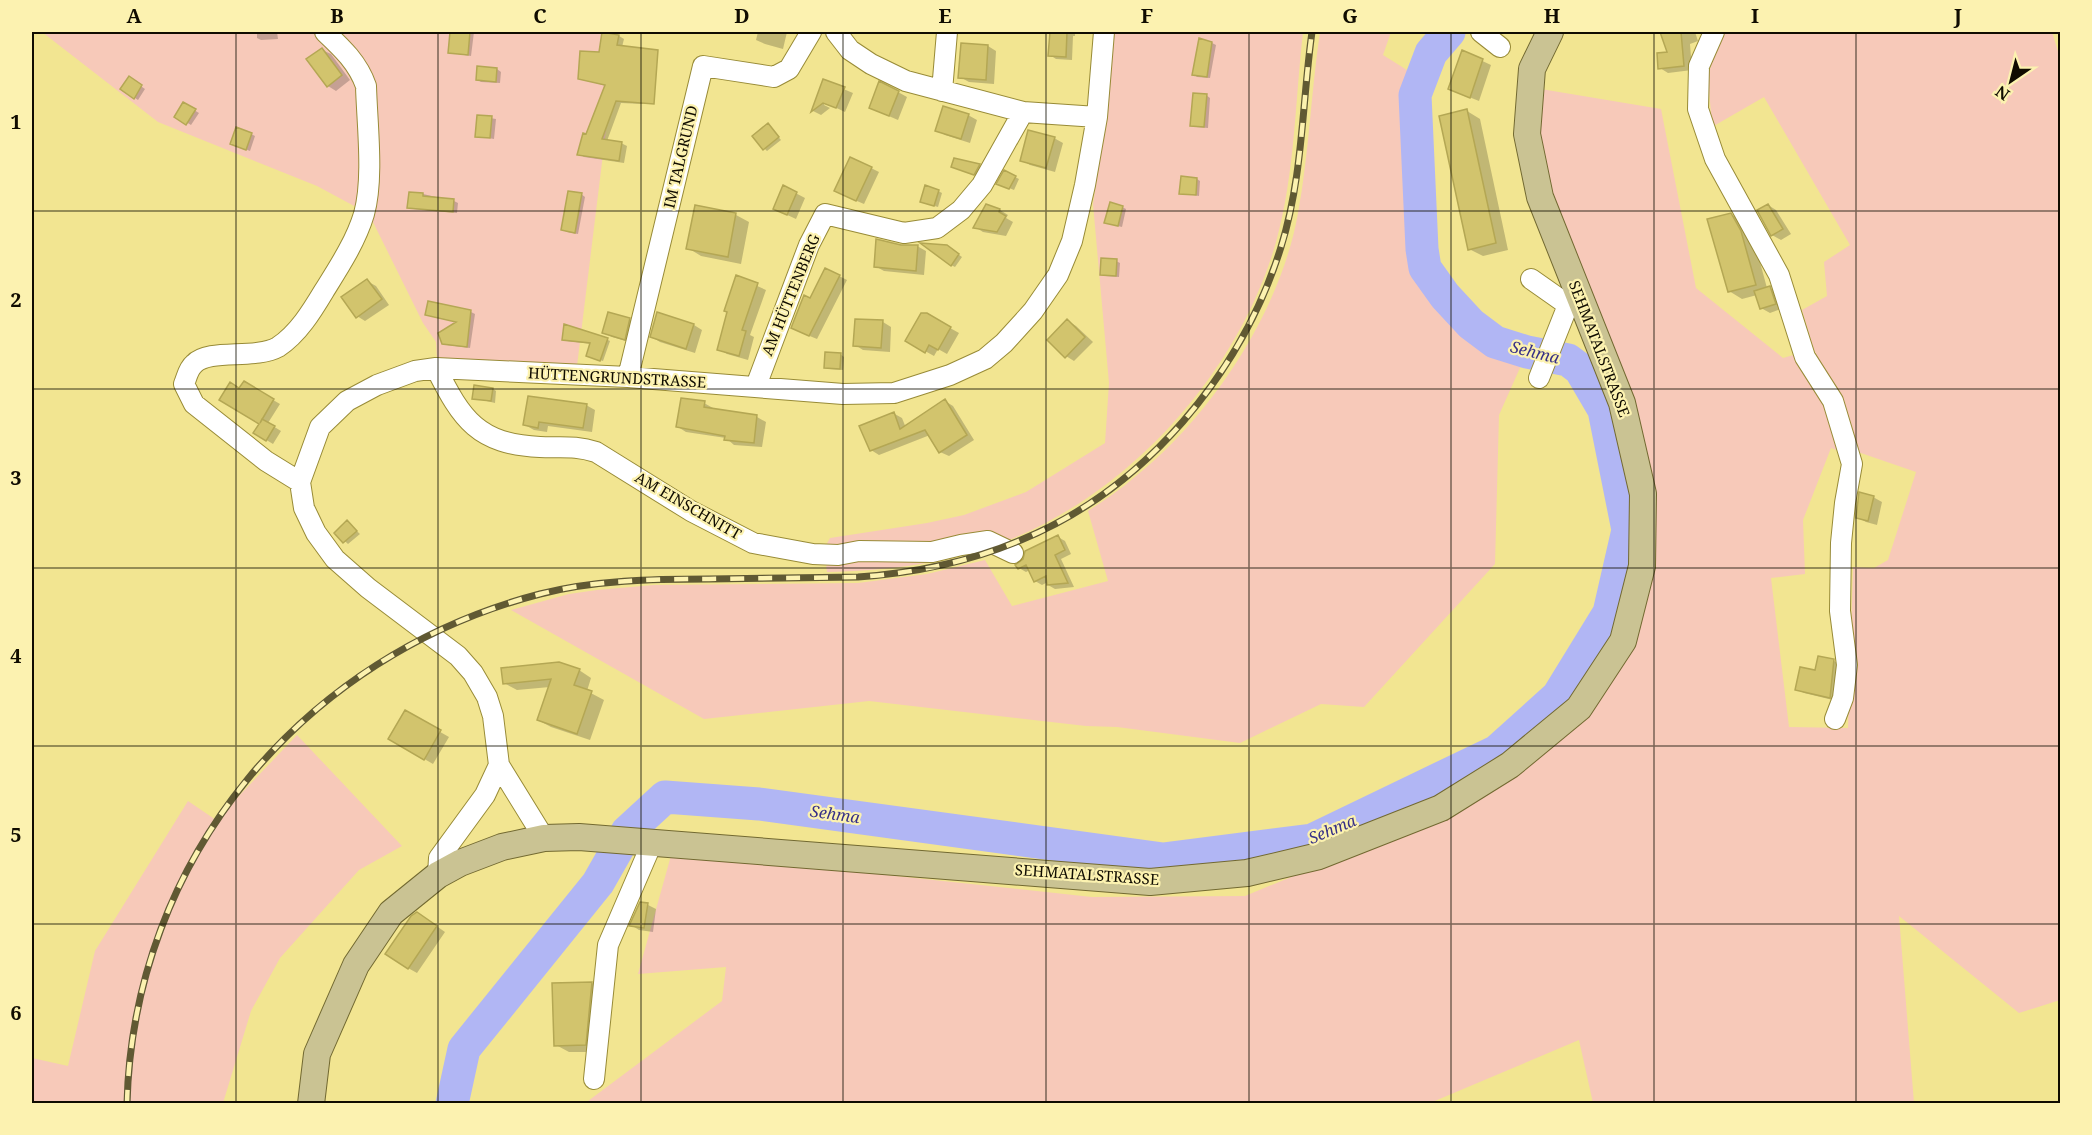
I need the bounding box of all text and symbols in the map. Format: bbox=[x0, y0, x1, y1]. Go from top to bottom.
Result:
text: A bbox=[126, 2, 142, 29]
text: B bbox=[330, 2, 344, 29]
text: C bbox=[533, 2, 547, 29]
text: D bbox=[734, 2, 750, 29]
text: E bbox=[938, 2, 952, 29]
text: F bbox=[1141, 2, 1153, 29]
text: G bbox=[1342, 2, 1358, 29]
text: H bbox=[1544, 2, 1560, 29]
text: I bbox=[1751, 2, 1759, 29]
text: J bbox=[1953, 2, 1962, 29]
north arrow bbox=[1981, 51, 2041, 111]
text: N bbox=[1991, 80, 2014, 106]
street label: IM TALGRUND bbox=[658, 103, 702, 210]
text: 1 bbox=[10, 108, 22, 135]
street label: AM HÜTTENBERG bbox=[756, 230, 824, 359]
street label: SEHMATALSTRASSE bbox=[1565, 278, 1635, 420]
text: 2 bbox=[10, 286, 22, 313]
water label: Sehma bbox=[1508, 335, 1563, 369]
street label: HÜTTENGRUNDSTRASSE bbox=[527, 362, 707, 392]
text: 3 bbox=[10, 464, 22, 491]
street label: AM EINSCHNITT bbox=[632, 467, 745, 544]
text: 4 bbox=[10, 642, 22, 669]
water label: Sehma bbox=[809, 800, 862, 828]
water label: Sehma bbox=[1305, 809, 1360, 849]
text: 5 bbox=[10, 821, 22, 848]
street label: SEHMATALSTRASSE bbox=[1014, 859, 1160, 889]
text: 6 bbox=[10, 999, 22, 1026]

